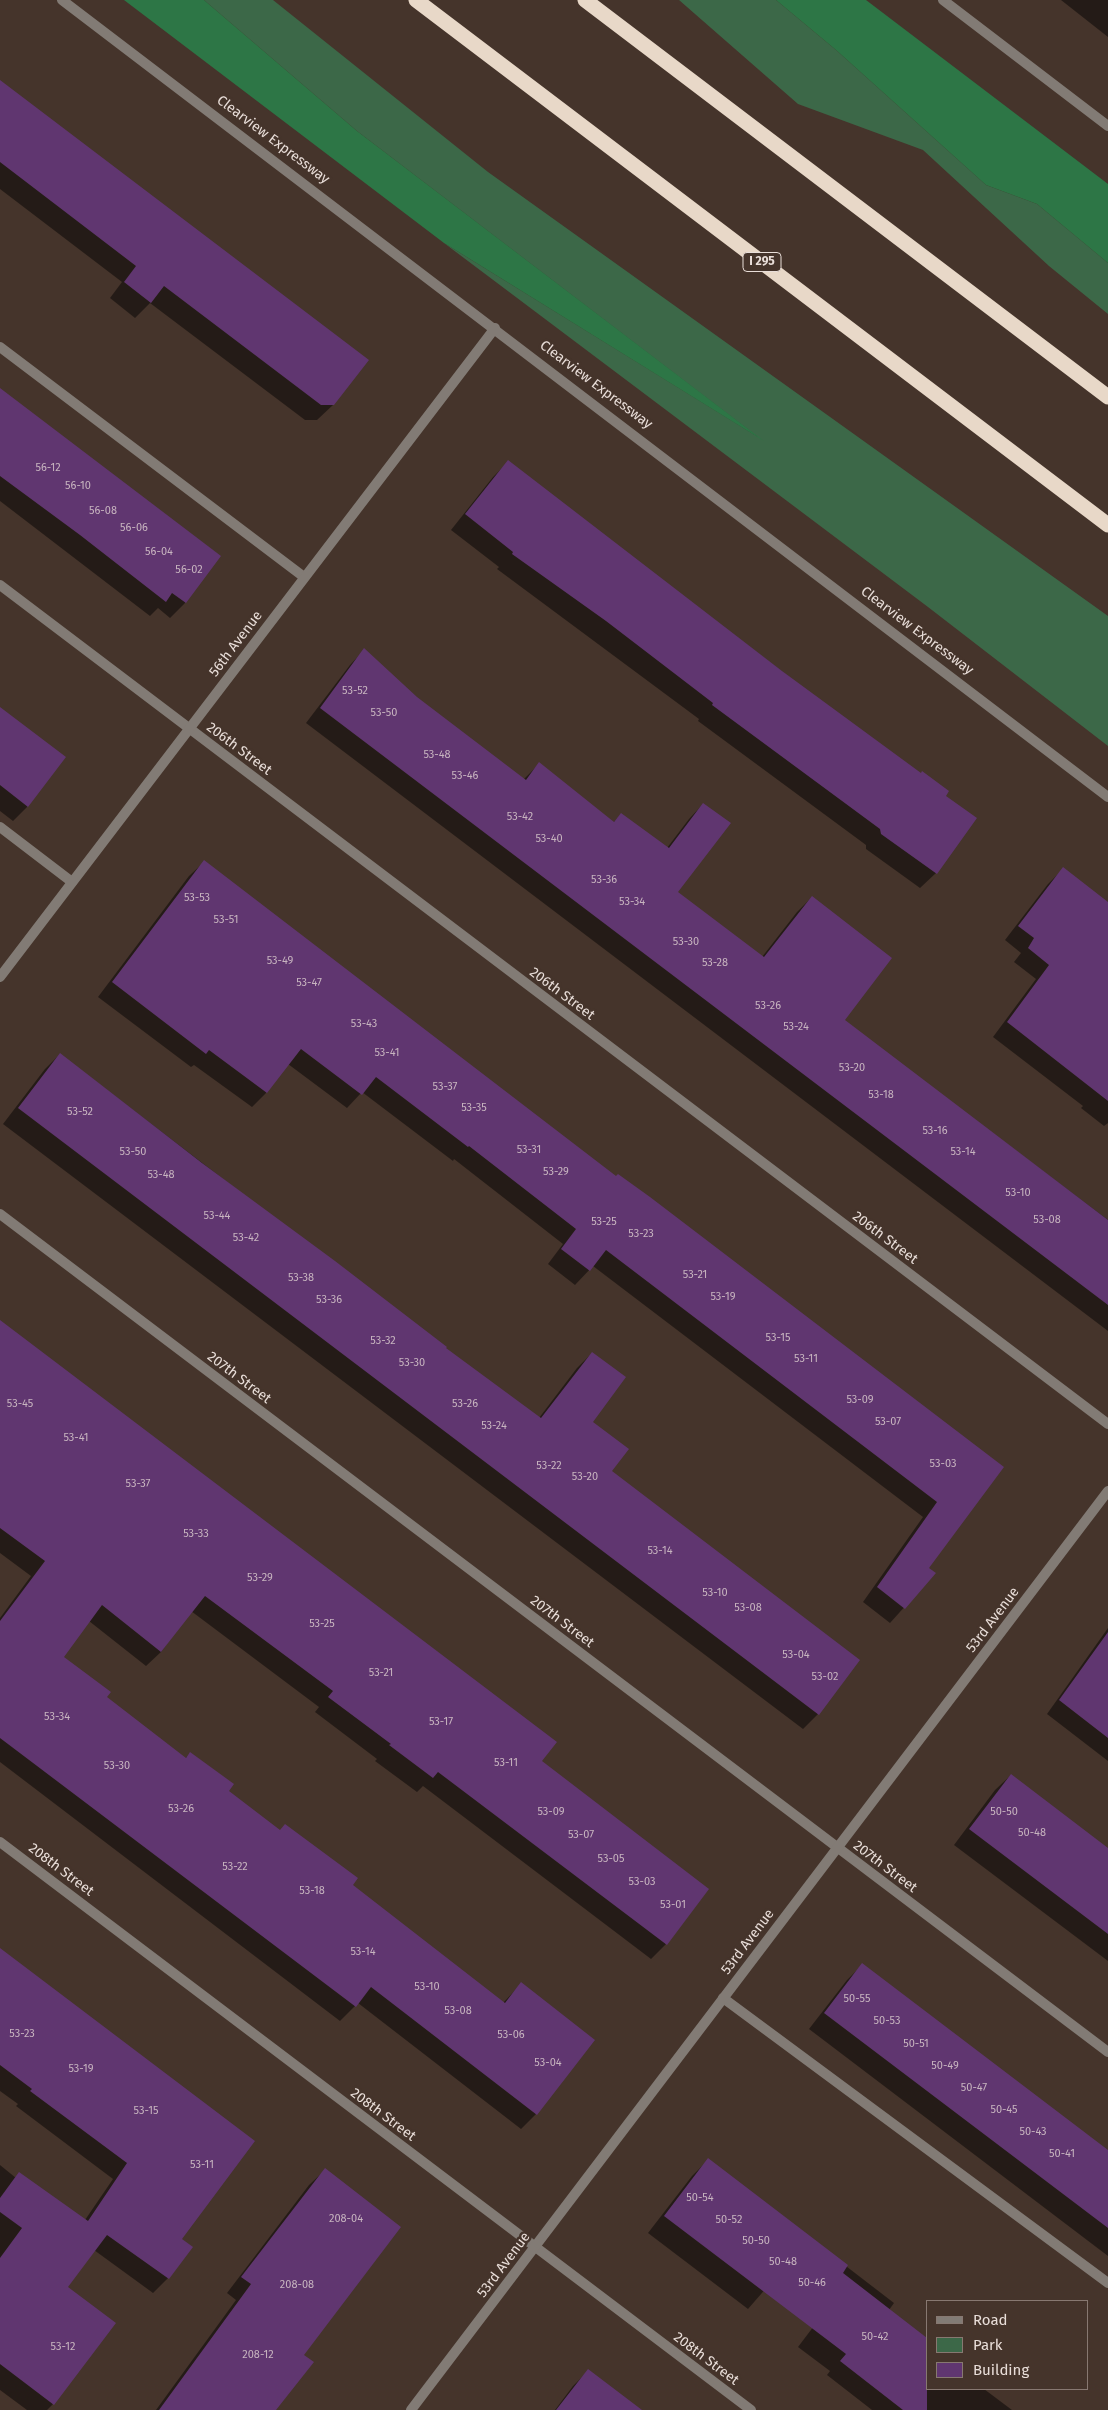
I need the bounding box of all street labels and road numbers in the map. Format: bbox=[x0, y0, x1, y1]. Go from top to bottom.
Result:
street label: Clearview Expressway bbox=[213, 92, 333, 188]
road number: I 295 bbox=[743, 252, 781, 272]
street label: Clearview Expressway bbox=[536, 337, 656, 433]
street label: Clearview Expressway bbox=[857, 583, 977, 679]
street label: 56th Avenue bbox=[206, 608, 266, 680]
street label: 206th Street bbox=[203, 719, 275, 779]
street label: 206th Street bbox=[526, 964, 598, 1024]
street label: 206th Street bbox=[849, 1208, 921, 1268]
street label: 207th Street bbox=[204, 1349, 274, 1407]
street label: 53rd Avenue bbox=[963, 1584, 1023, 1656]
street label: 207th Street bbox=[527, 1593, 597, 1651]
street label: 207th Street bbox=[850, 1838, 920, 1896]
street label: 208th Street bbox=[25, 1840, 97, 1900]
street label: 53rd Avenue bbox=[718, 1906, 778, 1978]
street label: 208th Street bbox=[347, 2085, 419, 2145]
street label: 53rd Avenue bbox=[474, 2229, 534, 2301]
street label: 208th Street bbox=[670, 2329, 742, 2389]

